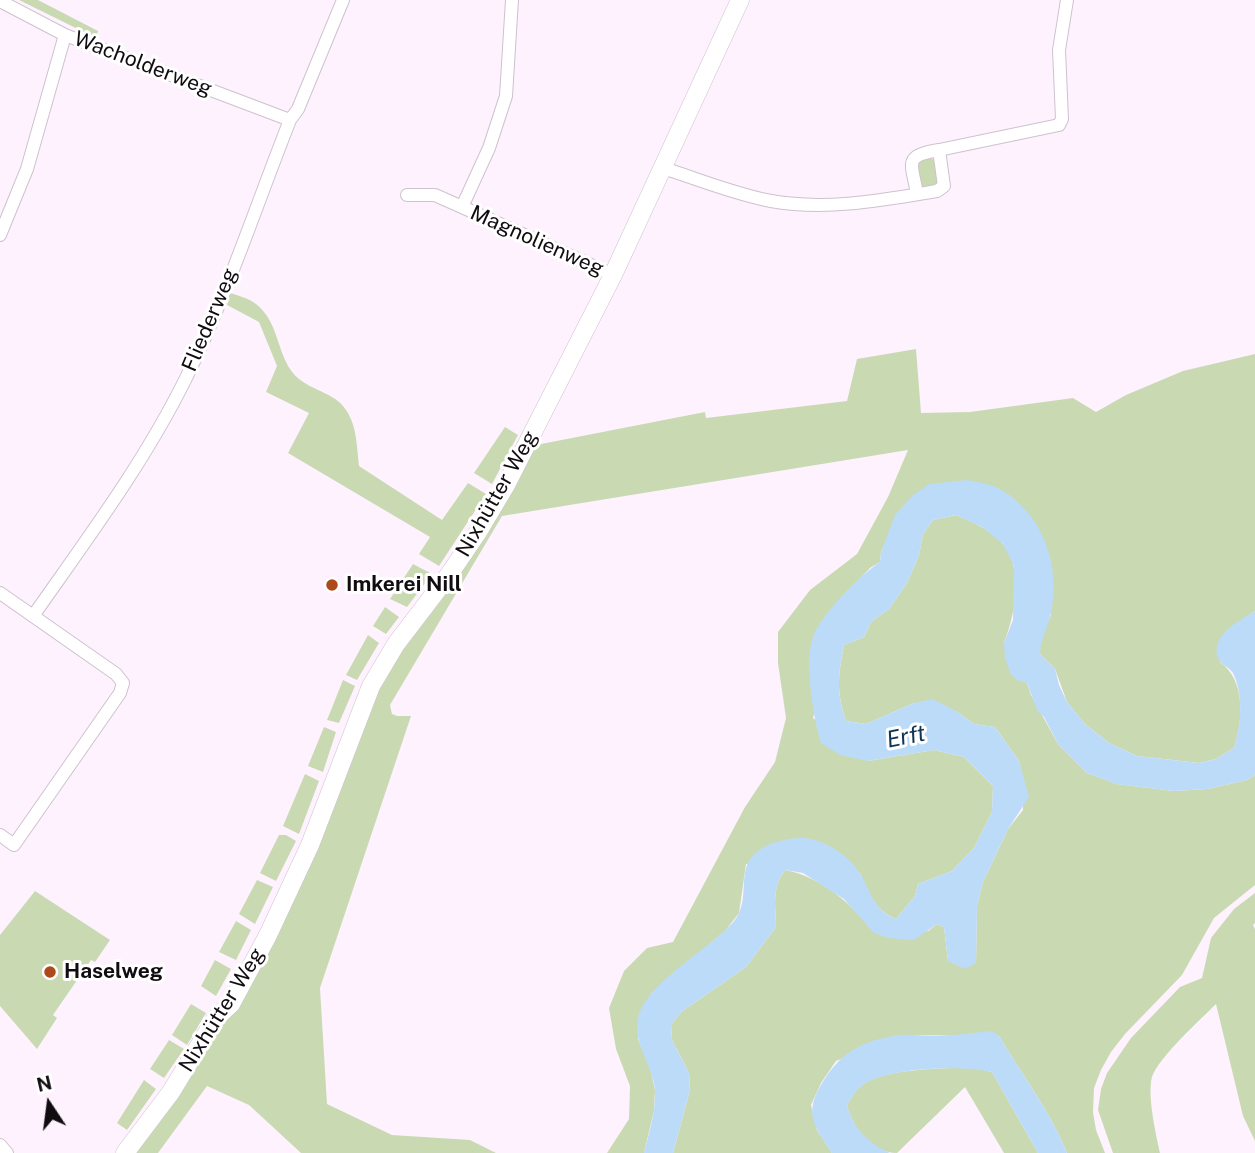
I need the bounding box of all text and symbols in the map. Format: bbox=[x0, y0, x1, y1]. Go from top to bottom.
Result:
street label: Wacholderweg bbox=[70, 26, 216, 102]
street label: Magnolienweg bbox=[466, 200, 608, 282]
street label: Fliederweg bbox=[177, 265, 243, 375]
street label: Nixhütter Weg bbox=[451, 426, 543, 562]
place label: Imkerei Nill bbox=[346, 572, 462, 598]
marker: Imkerei Nill bbox=[324, 577, 340, 593]
water label: Erft bbox=[884, 720, 928, 754]
street label: Nixhütter Weg bbox=[174, 943, 270, 1077]
place label: Haselweg bbox=[64, 959, 163, 985]
marker: Haselweg bbox=[42, 964, 58, 980]
north arrow bbox=[14, 1069, 84, 1139]
text: N bbox=[35, 1071, 54, 1096]

